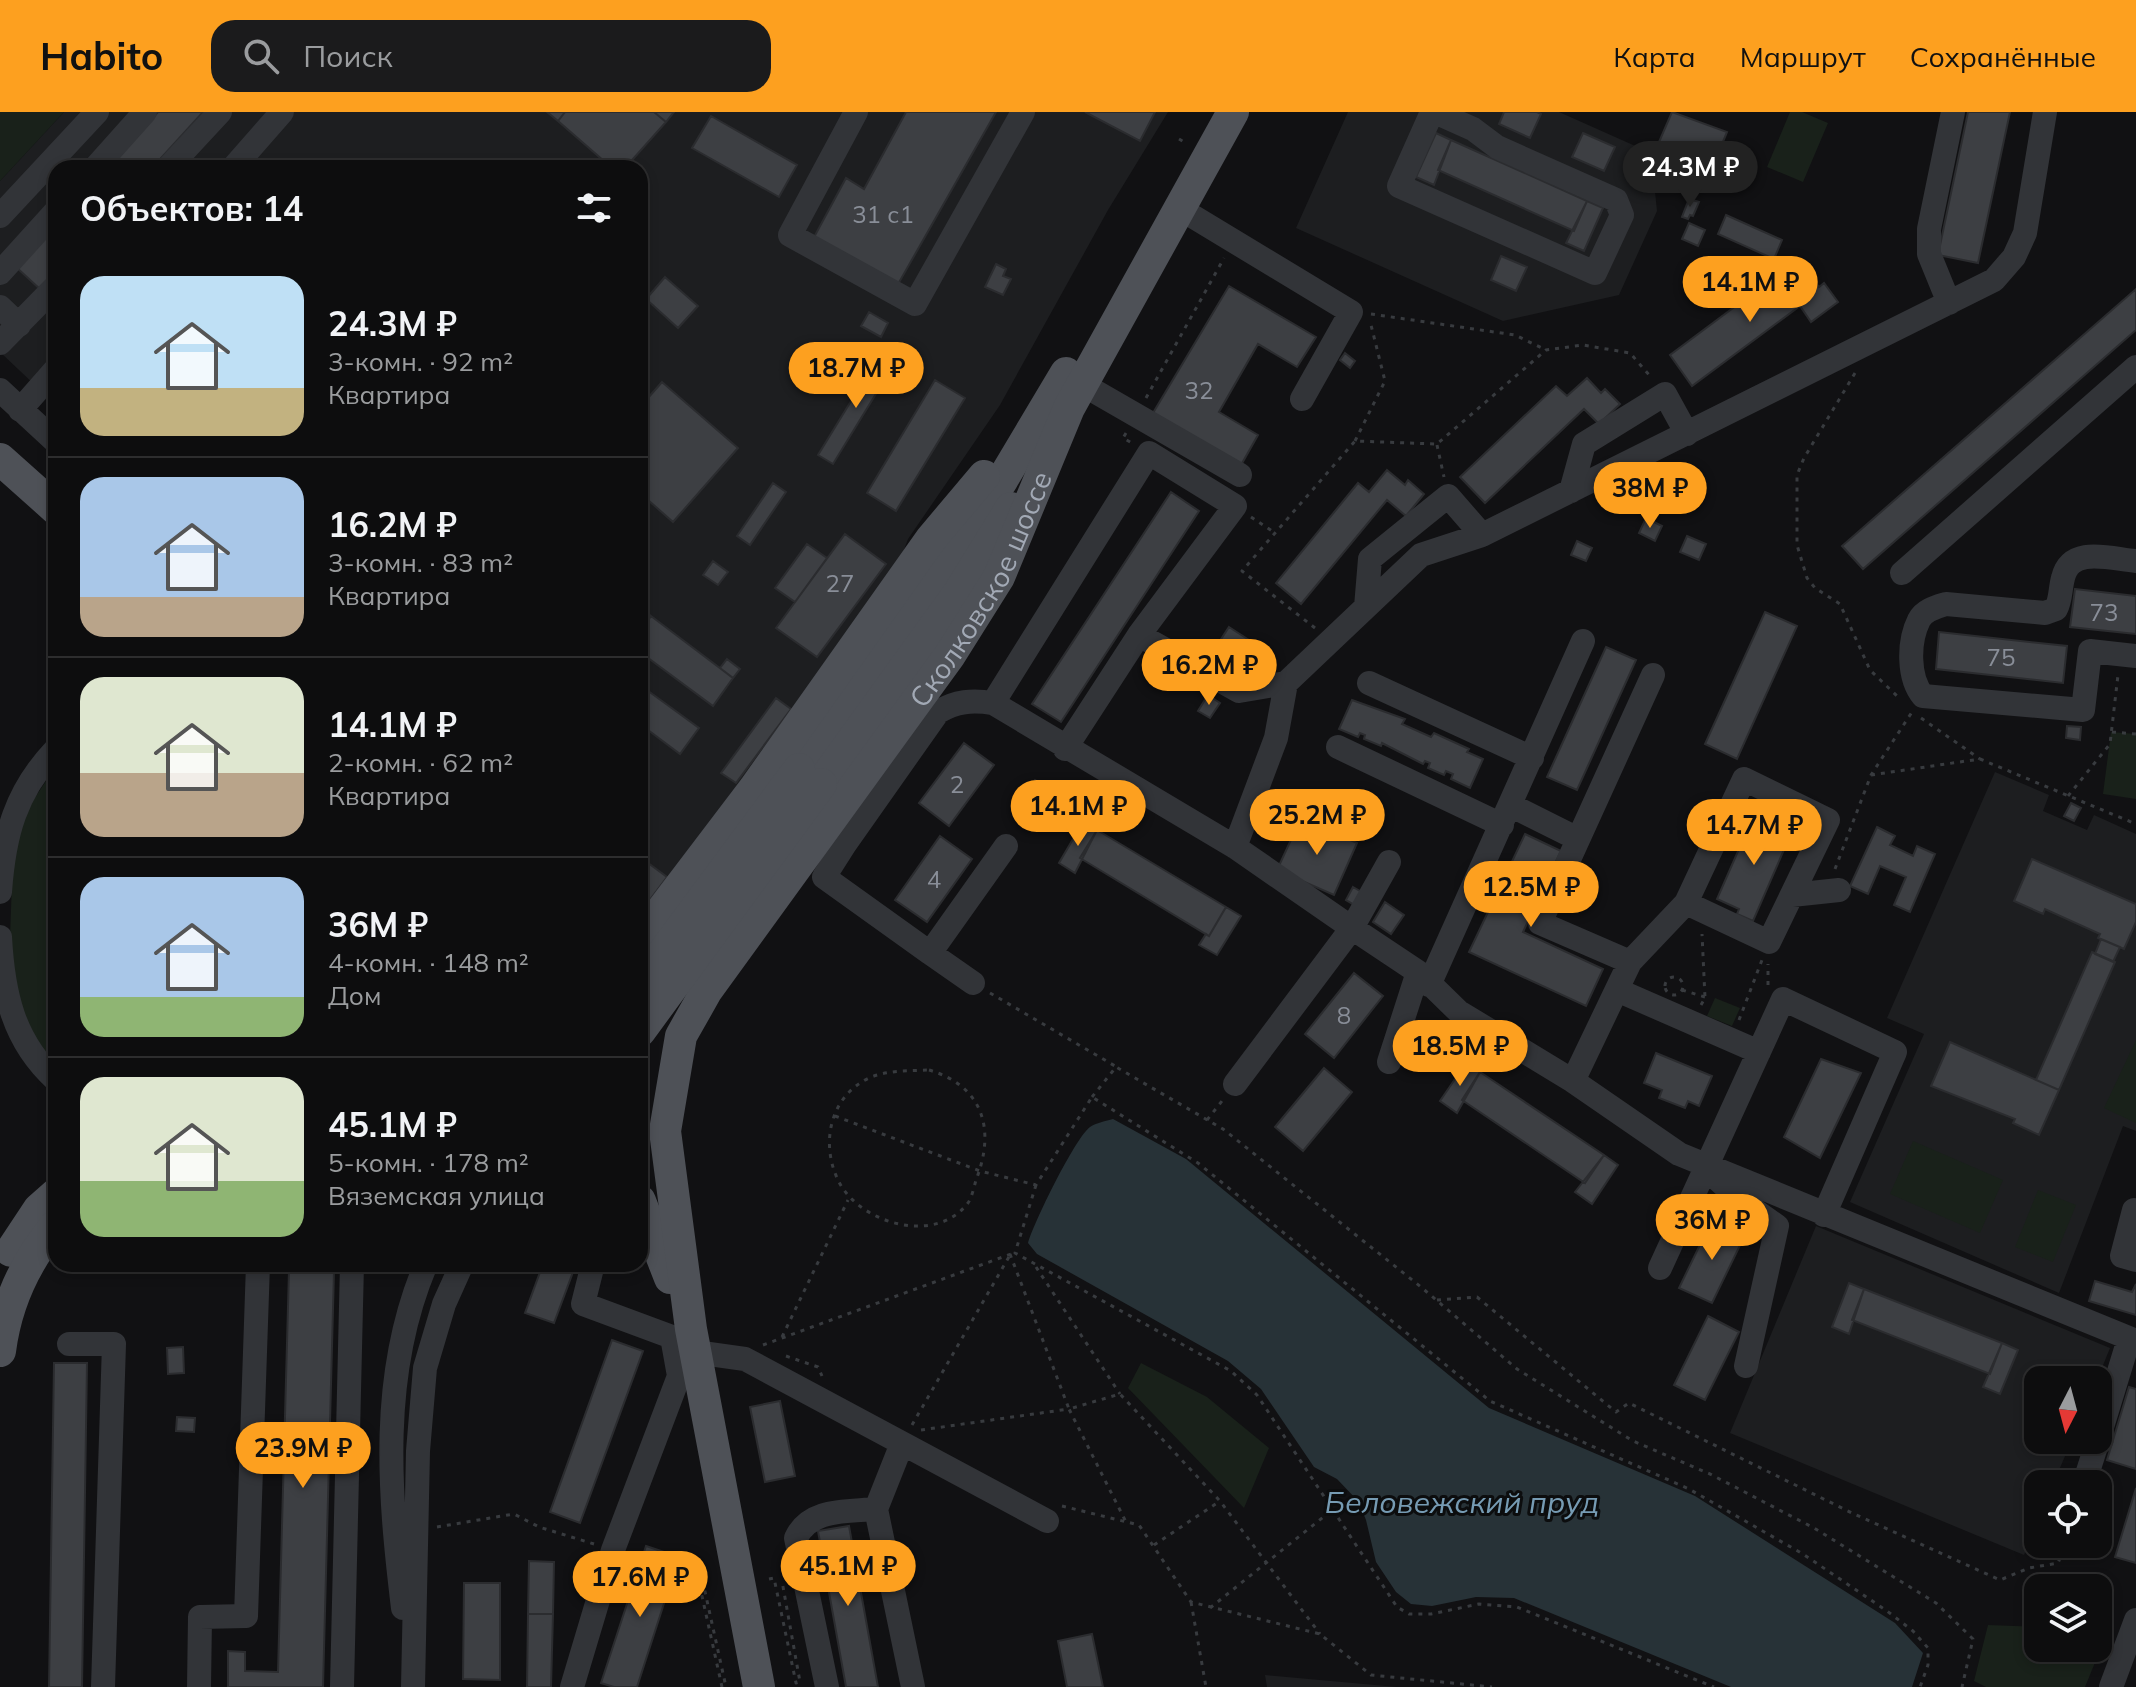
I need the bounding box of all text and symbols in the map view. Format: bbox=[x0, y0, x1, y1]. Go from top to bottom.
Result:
search box bbox=[211, 20, 771, 92]
text: Habito bbox=[40, 32, 163, 80]
icon: search bbox=[239, 34, 283, 78]
text: Поиск bbox=[303, 37, 393, 75]
text: Карта bbox=[1613, 39, 1696, 74]
text: Маршрут bbox=[1740, 39, 1866, 74]
text: Сохранённые bbox=[1910, 39, 2096, 74]
pin: 24.3M ₽ bbox=[1616, 141, 1764, 209]
text: 24.3M ₽ bbox=[1641, 150, 1739, 183]
icon: filters bbox=[572, 186, 616, 230]
text: Объектов: 14 bbox=[80, 187, 303, 230]
house number: 31 с1 bbox=[852, 199, 914, 229]
pin: 14.1M ₽ bbox=[1676, 256, 1824, 324]
text: 14.1M ₽ bbox=[1701, 265, 1799, 298]
text: 24.3M ₽ bbox=[328, 302, 457, 345]
icon: home bbox=[144, 308, 240, 404]
pin: 18.7M ₽ bbox=[782, 342, 930, 410]
text: 3-комн. · 92 m² bbox=[328, 345, 513, 378]
text: 18.7M ₽ bbox=[807, 351, 905, 384]
house number: 32 bbox=[1185, 375, 1213, 405]
text: Квартира bbox=[328, 378, 450, 411]
pin: 38M ₽ bbox=[1594, 462, 1706, 530]
street label: Сколковское шоссе bbox=[901, 466, 1058, 714]
text: 38M ₽ bbox=[1612, 471, 1688, 504]
text: 16.2M ₽ bbox=[328, 503, 457, 546]
icon: home bbox=[144, 509, 240, 605]
text: 3-комн. · 83 m² bbox=[328, 546, 513, 579]
house number: 27 bbox=[826, 568, 854, 598]
text: Квартира bbox=[328, 579, 450, 612]
house number: 73 bbox=[2090, 597, 2118, 627]
pin: 16.2M ₽ bbox=[1135, 639, 1283, 707]
house number: 75 bbox=[1987, 642, 2015, 672]
text: 16.2M ₽ bbox=[1160, 648, 1258, 681]
text: 14.1M ₽ bbox=[328, 703, 457, 746]
icon: home bbox=[144, 709, 240, 805]
text: 2-комн. · 62 m² bbox=[328, 746, 513, 779]
house number: 2 bbox=[950, 769, 964, 799]
text: Квартира bbox=[328, 779, 450, 812]
pin: 14.1M ₽ bbox=[1004, 780, 1152, 848]
text: 14.1M ₽ bbox=[1029, 789, 1127, 822]
pin: 25.2M ₽ bbox=[1243, 789, 1391, 857]
text: 25.2M ₽ bbox=[1268, 798, 1366, 831]
pin: 14.7M ₽ bbox=[1680, 799, 1828, 867]
text: 14.7M ₽ bbox=[1705, 808, 1803, 841]
pin: 12.5M ₽ bbox=[1457, 861, 1605, 929]
house number: 4 bbox=[927, 864, 941, 894]
text: 12.5M ₽ bbox=[1482, 870, 1580, 903]
text: 36M ₽ bbox=[328, 903, 428, 946]
icon: home bbox=[144, 909, 240, 1005]
text: 4-комн. · 148 m² bbox=[328, 946, 529, 979]
text: Дом bbox=[328, 979, 381, 1012]
house number: 8 bbox=[1337, 1000, 1351, 1030]
pin: 18.5M ₽ bbox=[1386, 1020, 1534, 1088]
text: 18.5M ₽ bbox=[1411, 1029, 1509, 1062]
text: 45.1M ₽ bbox=[328, 1103, 457, 1146]
icon: home bbox=[144, 1109, 240, 1205]
text: 5-комн. · 178 m² bbox=[328, 1146, 529, 1179]
text: Вяземская улица bbox=[328, 1179, 545, 1212]
pin: 36M ₽ bbox=[1656, 1194, 1768, 1262]
text: 36M ₽ bbox=[1674, 1203, 1750, 1236]
north arrow bbox=[2024, 1366, 2112, 1454]
map controls bbox=[2024, 1366, 2112, 1662]
pin: 23.9M ₽ bbox=[229, 1422, 377, 1490]
text: 23.9M ₽ bbox=[254, 1431, 352, 1464]
button: locate bbox=[2024, 1470, 2112, 1558]
water label: Беловежский пруд bbox=[1325, 1483, 1599, 1521]
pin: 45.1M ₽ bbox=[774, 1540, 922, 1608]
text: 45.1M ₽ bbox=[799, 1549, 897, 1582]
pin: 17.6M ₽ bbox=[566, 1551, 714, 1619]
text: 17.6M ₽ bbox=[591, 1560, 689, 1593]
button: layers bbox=[2024, 1574, 2112, 1662]

